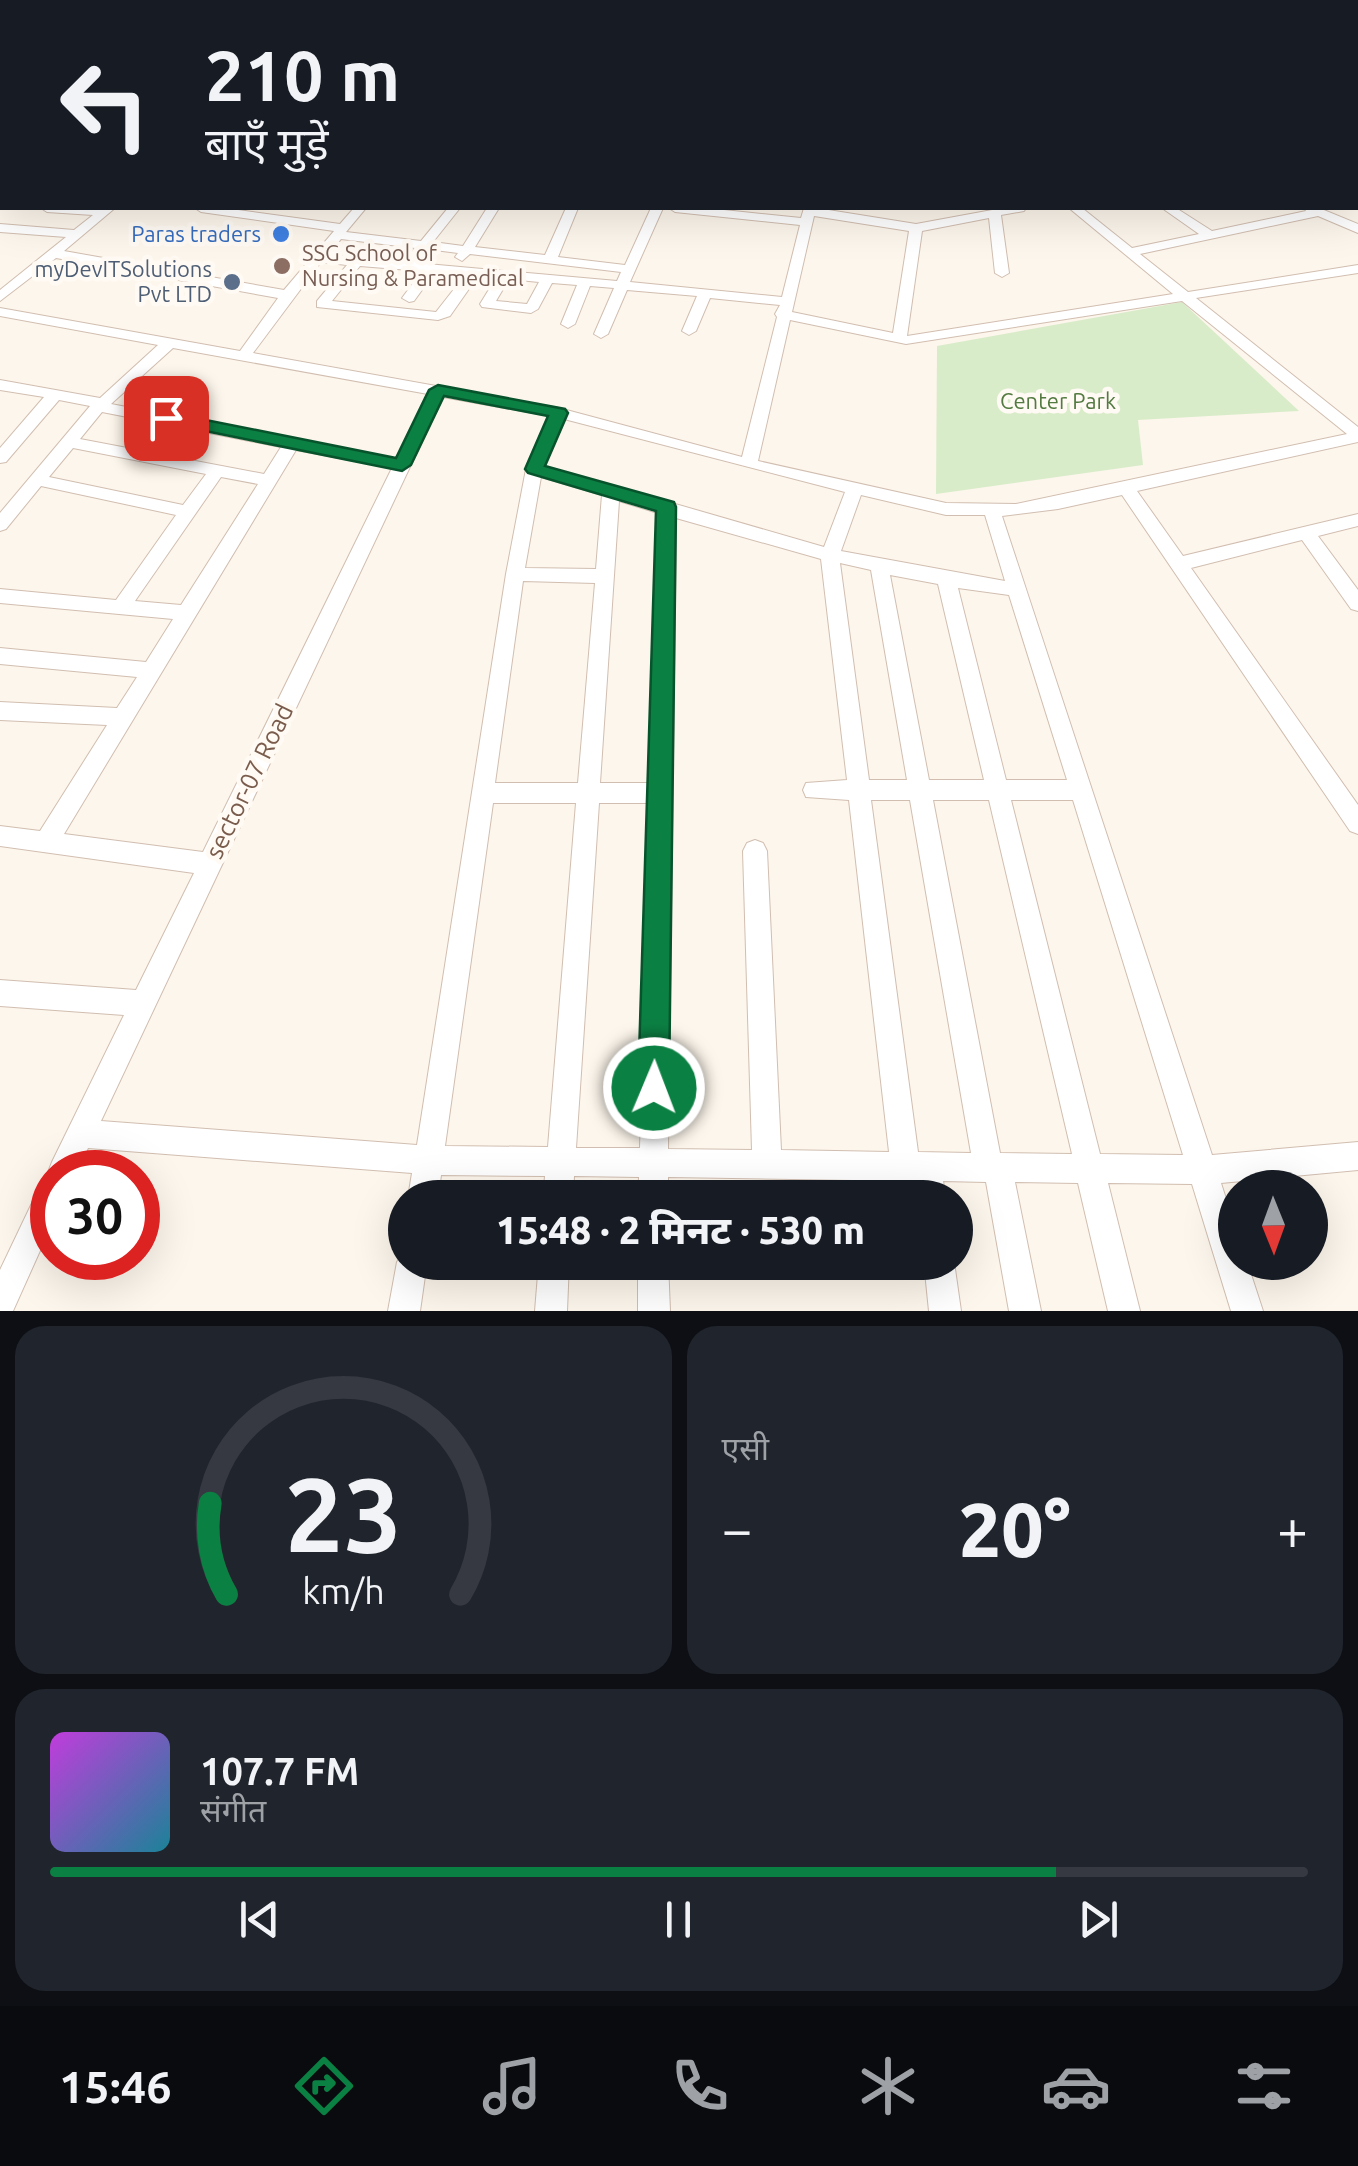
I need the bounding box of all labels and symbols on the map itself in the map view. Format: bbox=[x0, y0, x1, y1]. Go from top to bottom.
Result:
place label: Paras traders bbox=[131, 221, 261, 246]
marker: Paras traders bbox=[270, 223, 292, 245]
place label: SSG School of Nursing & Paramedical bbox=[302, 240, 524, 290]
marker: SSG School of Nursing & Paramedical bbox=[271, 255, 293, 277]
place label: myDevITSolutions Pvt LTD bbox=[34, 256, 212, 306]
marker: myDevITSolutions Pvt LTD bbox=[221, 271, 243, 293]
pin bbox=[124, 376, 209, 461]
park label: Center Park bbox=[1000, 388, 1116, 413]
street label: sector-07 Road bbox=[199, 699, 299, 863]
position arrow bbox=[602, 1036, 706, 1140]
speed limit sign: 30 bbox=[30, 1150, 160, 1280]
north arrow bbox=[1218, 1170, 1328, 1280]

